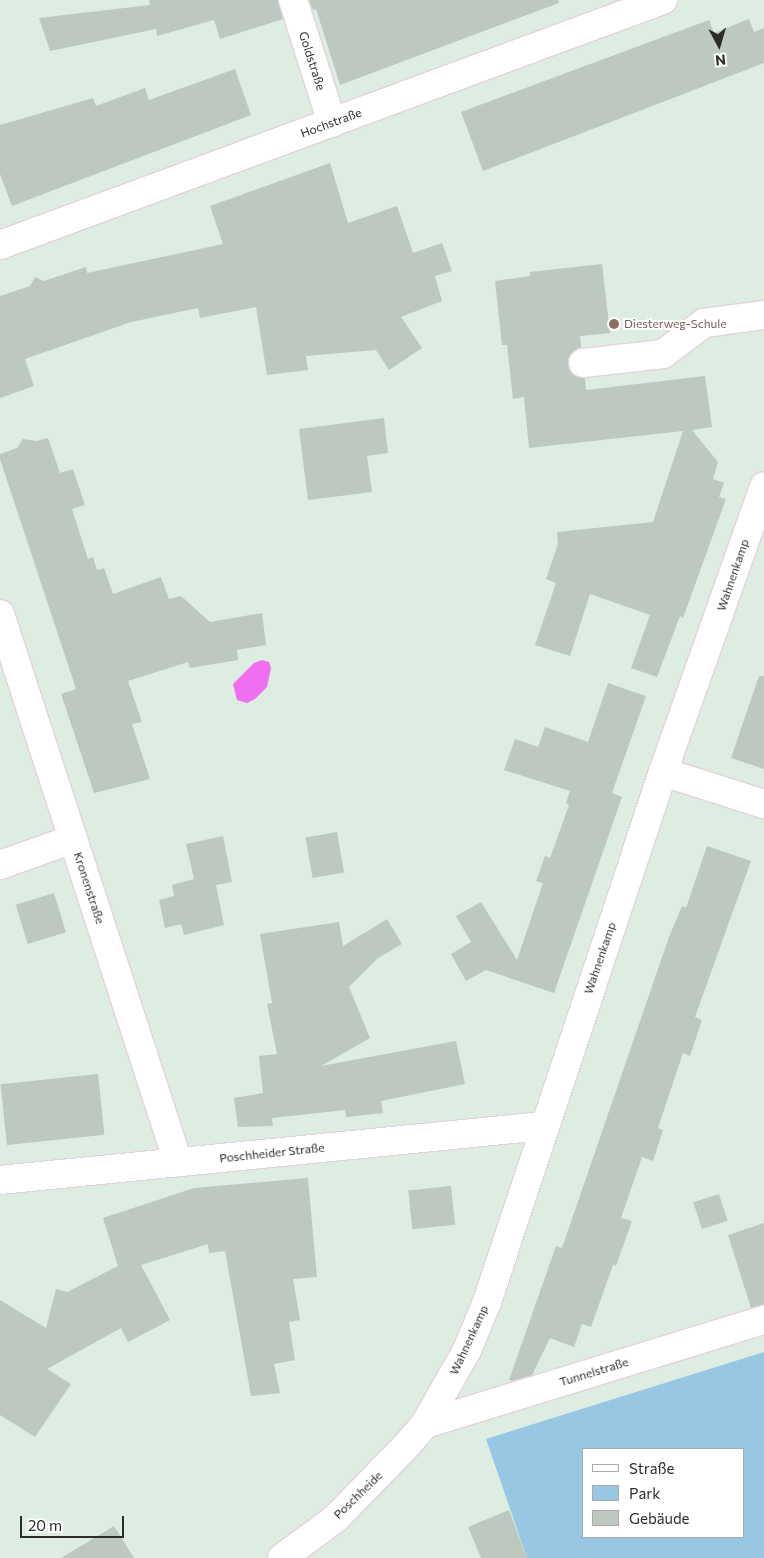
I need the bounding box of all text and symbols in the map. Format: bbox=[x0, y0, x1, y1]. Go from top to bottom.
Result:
north arrow bbox=[694, 20, 744, 70]
street label: Goldstraße bbox=[296, 30, 328, 92]
text: N bbox=[715, 51, 727, 69]
street label: Hochstraße bbox=[299, 105, 363, 141]
place label: Diesterweg-Schule bbox=[624, 317, 727, 331]
marker: Diesterweg-Schule bbox=[608, 318, 620, 330]
street label: Wahnenkamp bbox=[714, 537, 752, 613]
street label: Kronenstraße bbox=[71, 850, 107, 926]
street label: Wahnenkamp bbox=[581, 920, 619, 996]
street label: Poschheider Straße bbox=[219, 1140, 325, 1166]
street label: Wahnenkamp bbox=[447, 1303, 491, 1377]
street label: Tunnelstraße bbox=[558, 1355, 630, 1389]
legend bbox=[582, 1448, 744, 1538]
text: Straße bbox=[629, 1459, 675, 1477]
street label: Poschheide bbox=[331, 1468, 385, 1522]
text: Park bbox=[629, 1484, 660, 1502]
scale bar bbox=[22, 1506, 126, 1538]
text: Gebäude bbox=[629, 1509, 690, 1527]
text: 20 m bbox=[28, 1516, 62, 1534]

